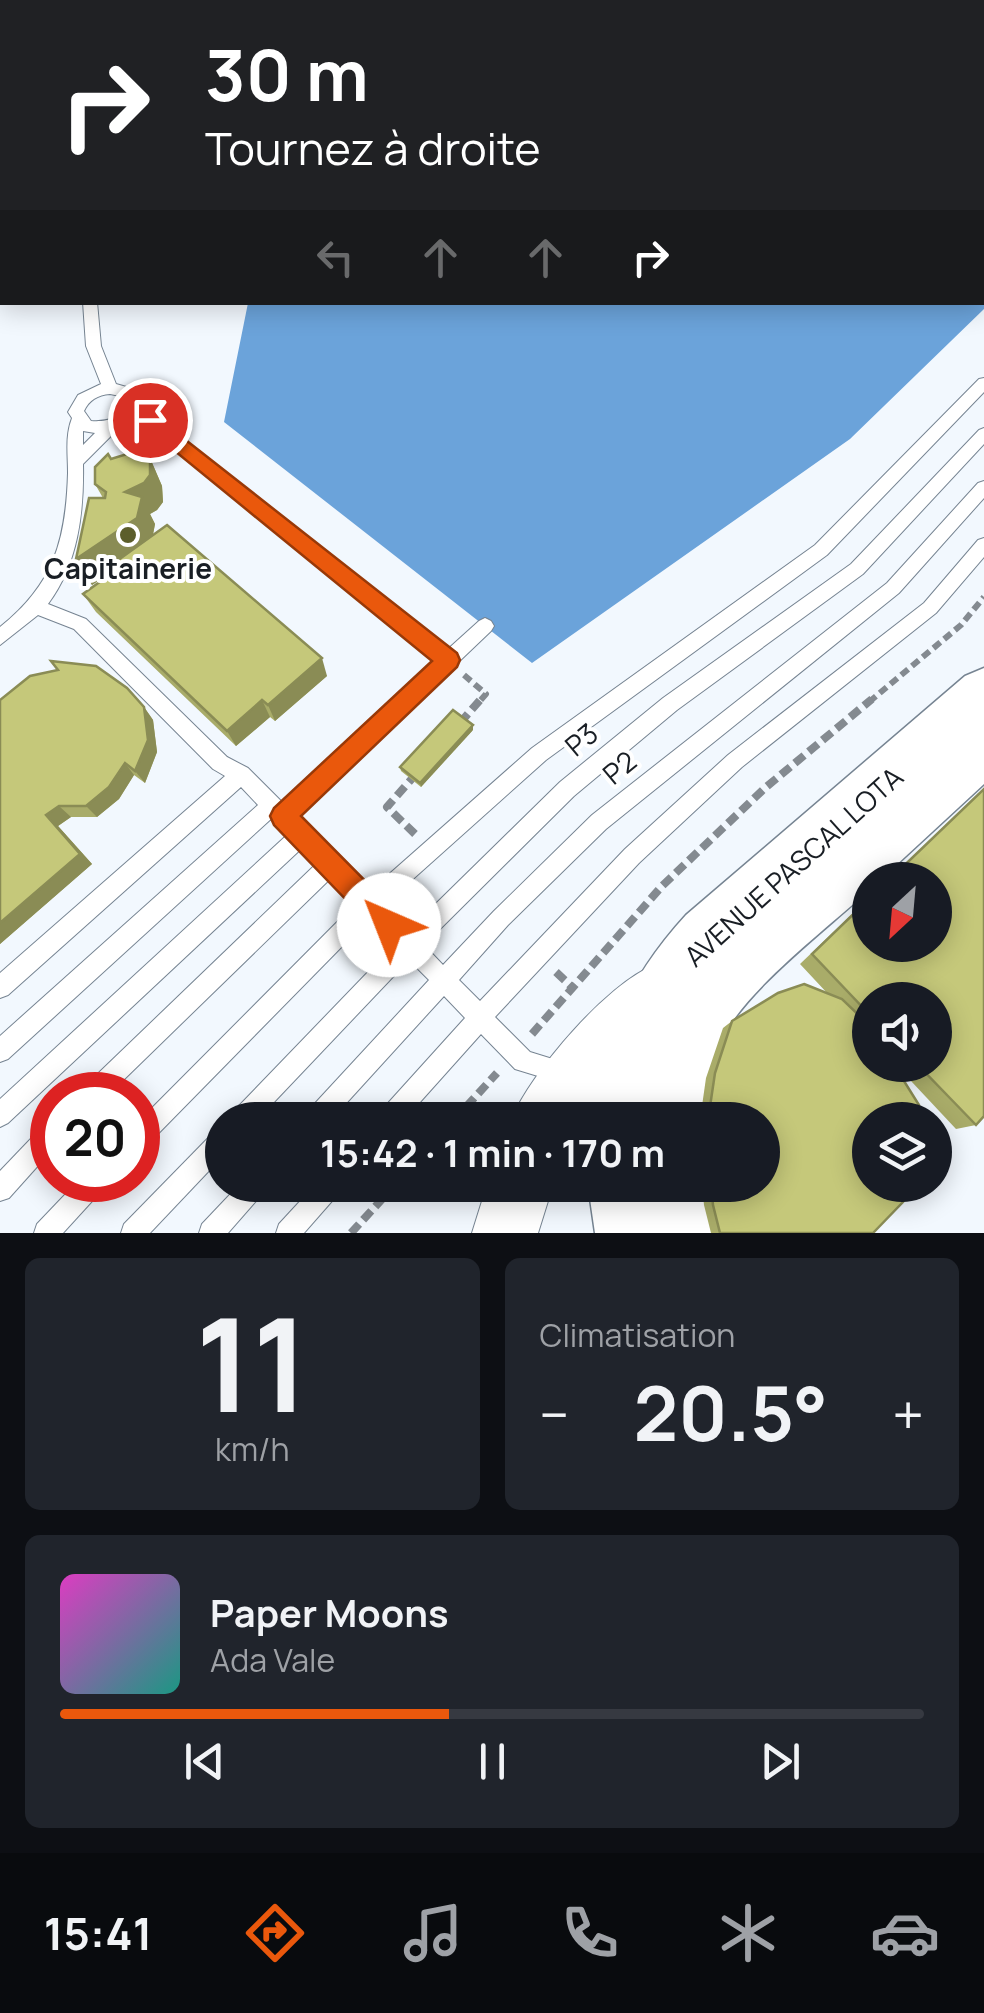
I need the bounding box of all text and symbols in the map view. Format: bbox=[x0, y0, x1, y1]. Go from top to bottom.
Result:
text: 30 m bbox=[205, 26, 369, 122]
icon: right bbox=[40, 40, 170, 170]
text: Tournez à droite bbox=[205, 117, 541, 179]
icon: left bbox=[308, 230, 363, 285]
icon: ahead bbox=[413, 230, 468, 285]
icon: ahead bbox=[518, 230, 573, 285]
icon: right bbox=[623, 230, 678, 285]
pin bbox=[108, 378, 193, 463]
icon: arrive bbox=[123, 393, 178, 448]
marker: Capitainerie bbox=[117, 524, 139, 546]
place label: Capitainerie bbox=[44, 549, 212, 587]
street label: P3 bbox=[556, 714, 606, 764]
street label: P2 bbox=[594, 742, 644, 792]
street label: AVENUE PASCAL LOTA bbox=[676, 757, 911, 974]
north arrow bbox=[852, 862, 952, 962]
map controls bbox=[852, 862, 952, 1202]
position arrow bbox=[337, 873, 441, 977]
button: sound bbox=[852, 982, 952, 1082]
speed limit sign: 20 bbox=[30, 1072, 160, 1202]
button: layers bbox=[852, 1102, 952, 1202]
text: 15:42 · 1 min · 170 m bbox=[320, 1126, 665, 1178]
text: 11 bbox=[195, 1273, 309, 1451]
text: Climatisation bbox=[540, 1313, 735, 1357]
text: 20.5° bbox=[634, 1361, 828, 1464]
text: − bbox=[540, 1376, 569, 1452]
text: + bbox=[892, 1376, 924, 1452]
text: km/h bbox=[215, 1427, 289, 1471]
text: Paper Moons bbox=[210, 1586, 449, 1638]
text: Ada Vale bbox=[210, 1638, 335, 1682]
icon: previous bbox=[177, 1734, 232, 1789]
icon: pause bbox=[465, 1734, 520, 1789]
icon: next bbox=[753, 1734, 808, 1789]
icon: directions bbox=[240, 1898, 310, 1968]
icon: music bbox=[398, 1898, 468, 1968]
icon: phone bbox=[555, 1898, 625, 1968]
icon: climate bbox=[713, 1898, 783, 1968]
icon: car bbox=[870, 1898, 940, 1968]
text: 15:41 bbox=[44, 1902, 152, 1964]

